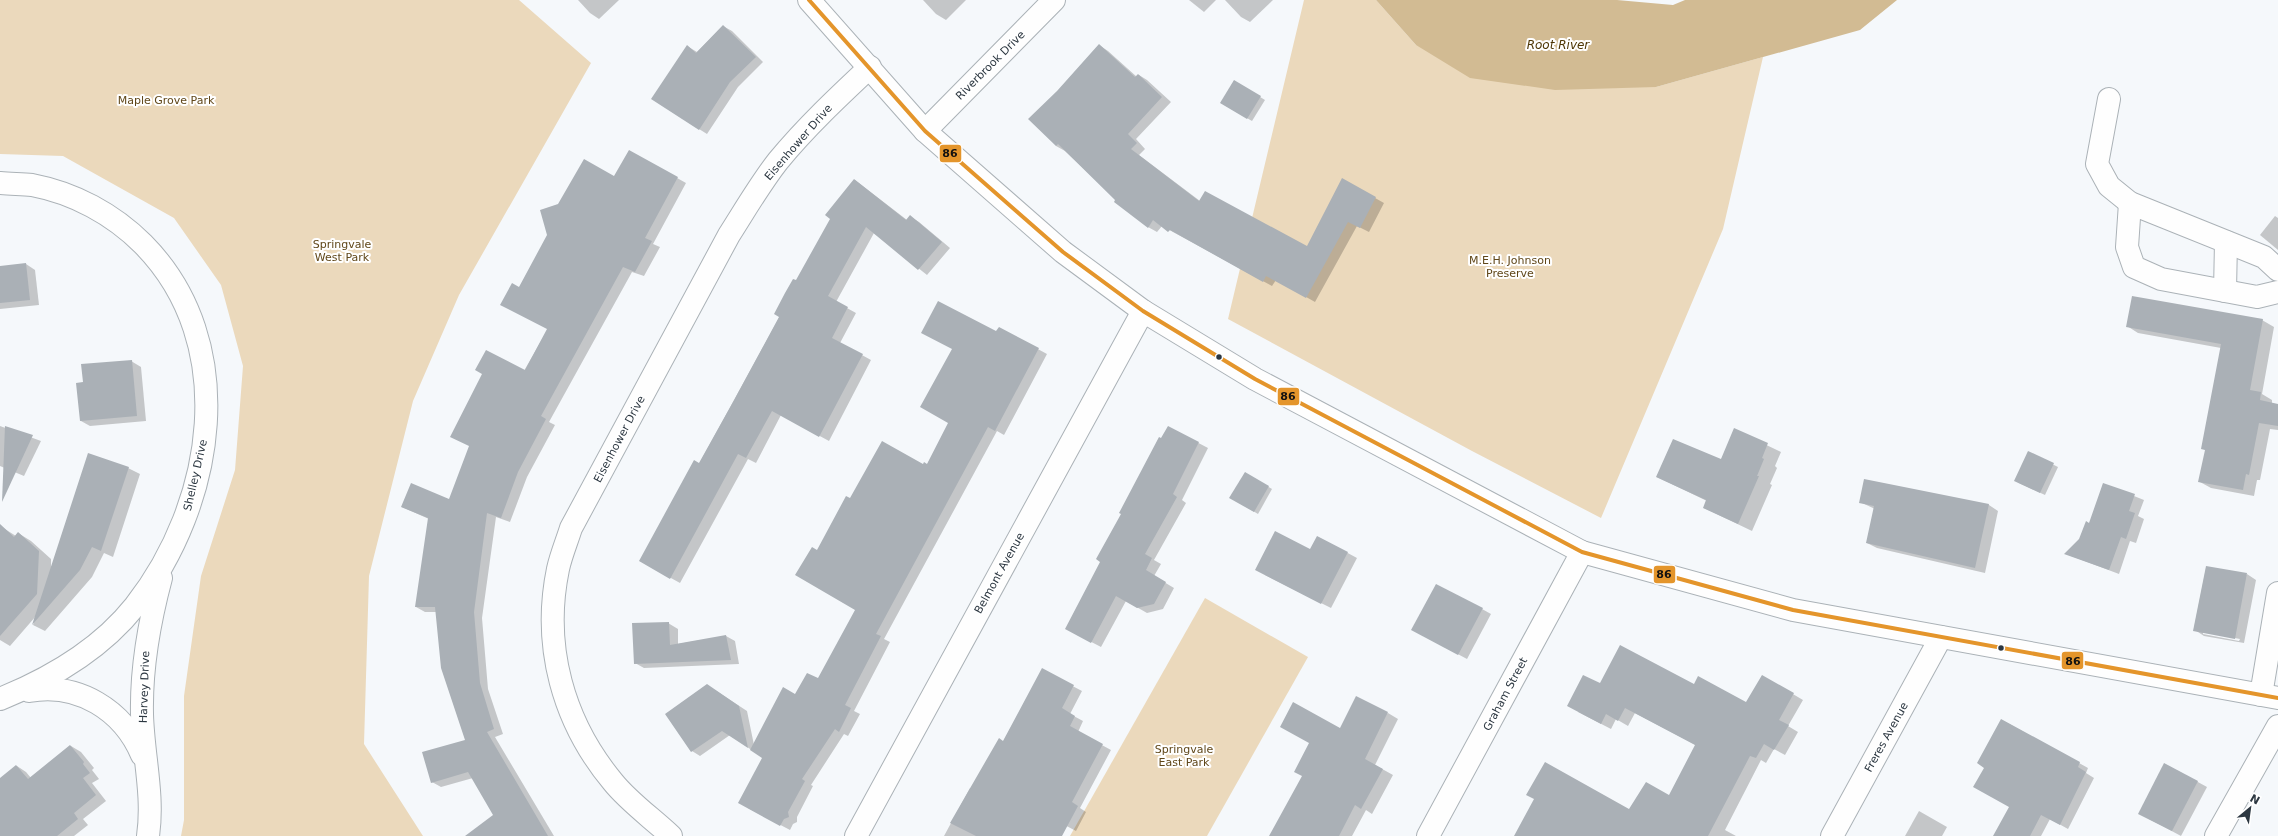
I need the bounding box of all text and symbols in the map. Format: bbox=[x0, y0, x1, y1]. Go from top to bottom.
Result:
street label: Riverbrook Drive bbox=[953, 28, 1028, 103]
water label: Root River bbox=[1527, 38, 1590, 52]
park label: Maple Grove Park bbox=[118, 94, 215, 107]
street label: Eisenhower Drive bbox=[762, 102, 835, 183]
line badge: 86 bbox=[939, 144, 962, 163]
text: 86 bbox=[942, 147, 958, 160]
park label: Springvale West Park bbox=[313, 238, 372, 264]
park label: M.E.H. Johnson Preserve bbox=[1469, 254, 1551, 280]
unlabelled marker bbox=[1214, 352, 1224, 362]
line badge: 86 bbox=[1277, 387, 1300, 406]
text: 86 bbox=[1280, 390, 1296, 403]
street label: Eisenhower Drive bbox=[591, 393, 648, 485]
street label: Shelley Drive bbox=[181, 438, 210, 512]
street label: Belmont Avenue bbox=[972, 530, 1027, 616]
line badge: 86 bbox=[1653, 565, 1676, 584]
text: 86 bbox=[1656, 568, 1672, 581]
unlabelled marker bbox=[1996, 643, 2006, 653]
street label: Harvey Drive bbox=[137, 651, 152, 723]
line badge: 86 bbox=[2061, 651, 2084, 670]
street label: Graham Street bbox=[1481, 655, 1531, 733]
text: 86 bbox=[2065, 655, 2081, 668]
street label: Freres Avenue bbox=[1862, 700, 1911, 774]
park label: Springvale East Park bbox=[1155, 743, 1214, 769]
north arrow bbox=[2230, 788, 2270, 828]
text: N bbox=[2247, 792, 2262, 808]

